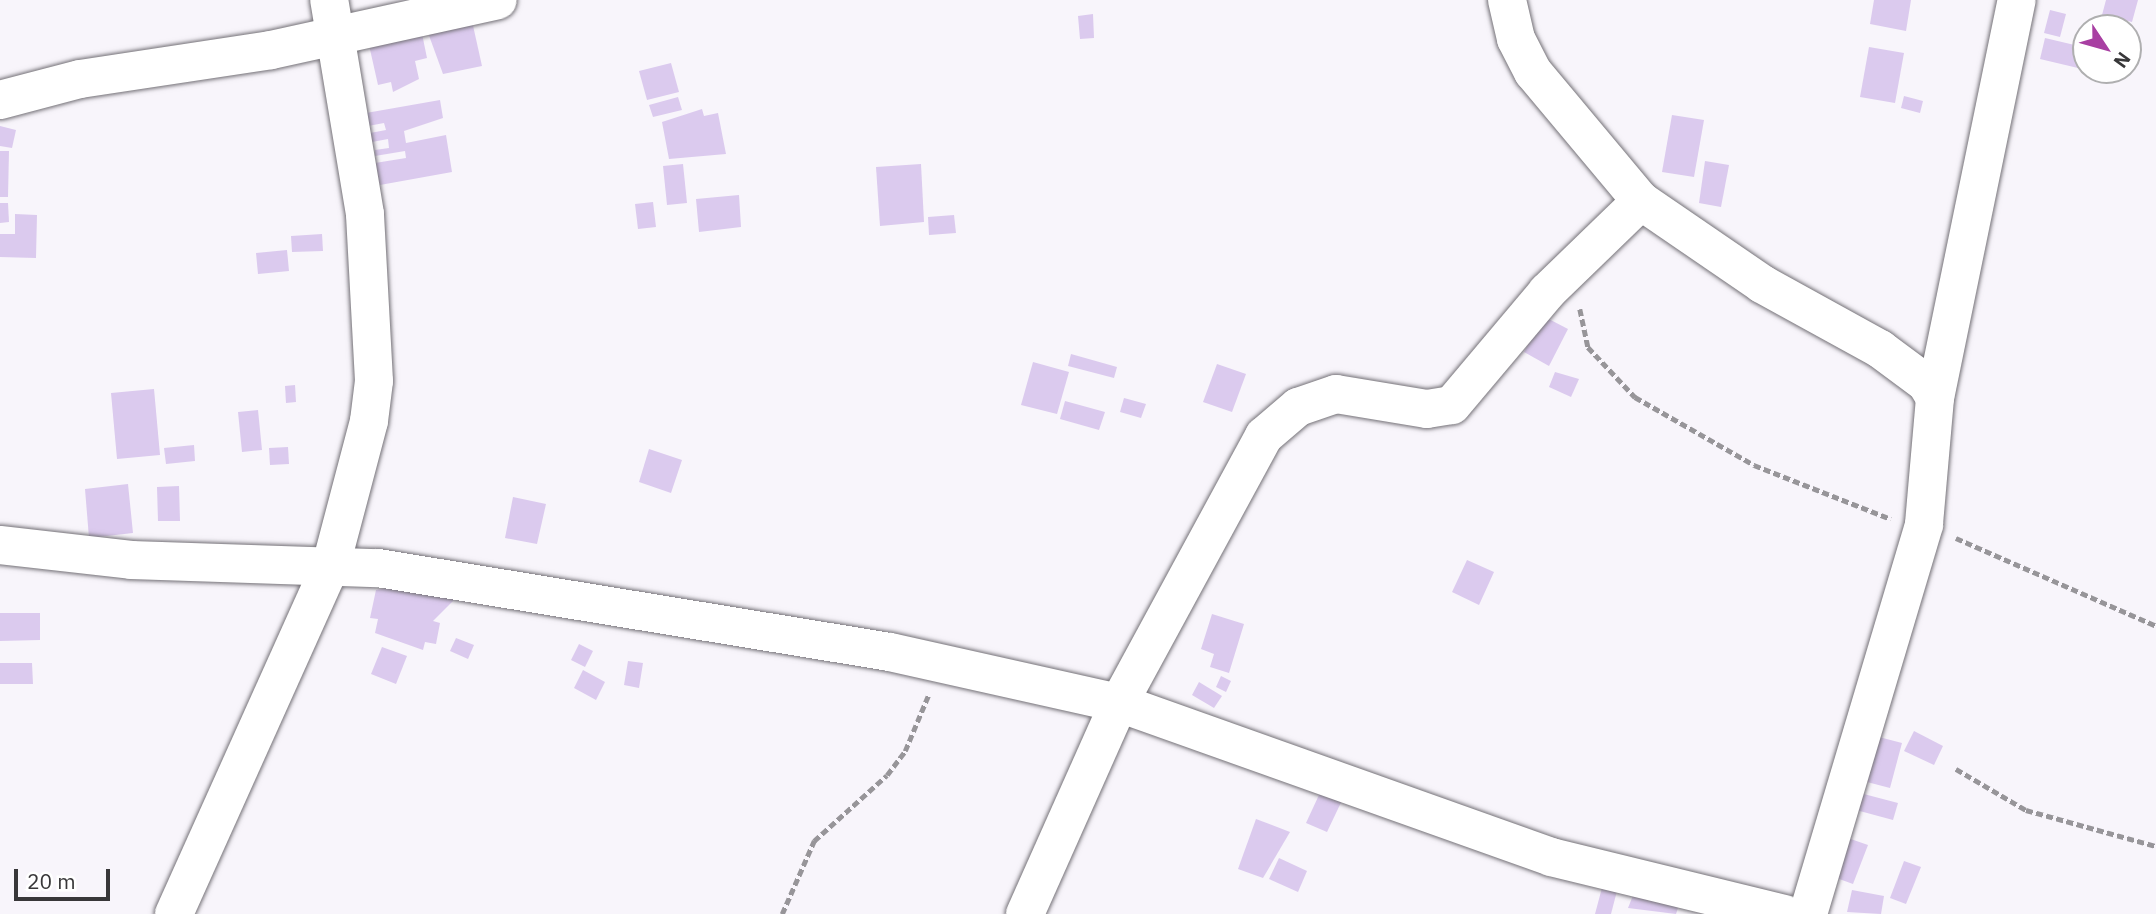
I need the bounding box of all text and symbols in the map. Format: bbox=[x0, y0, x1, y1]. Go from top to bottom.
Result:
north arrow bbox=[2072, 14, 2142, 84]
text: N bbox=[2109, 48, 2136, 73]
scale bar bbox=[18, 855, 114, 899]
text: 20 m bbox=[27, 867, 76, 895]

